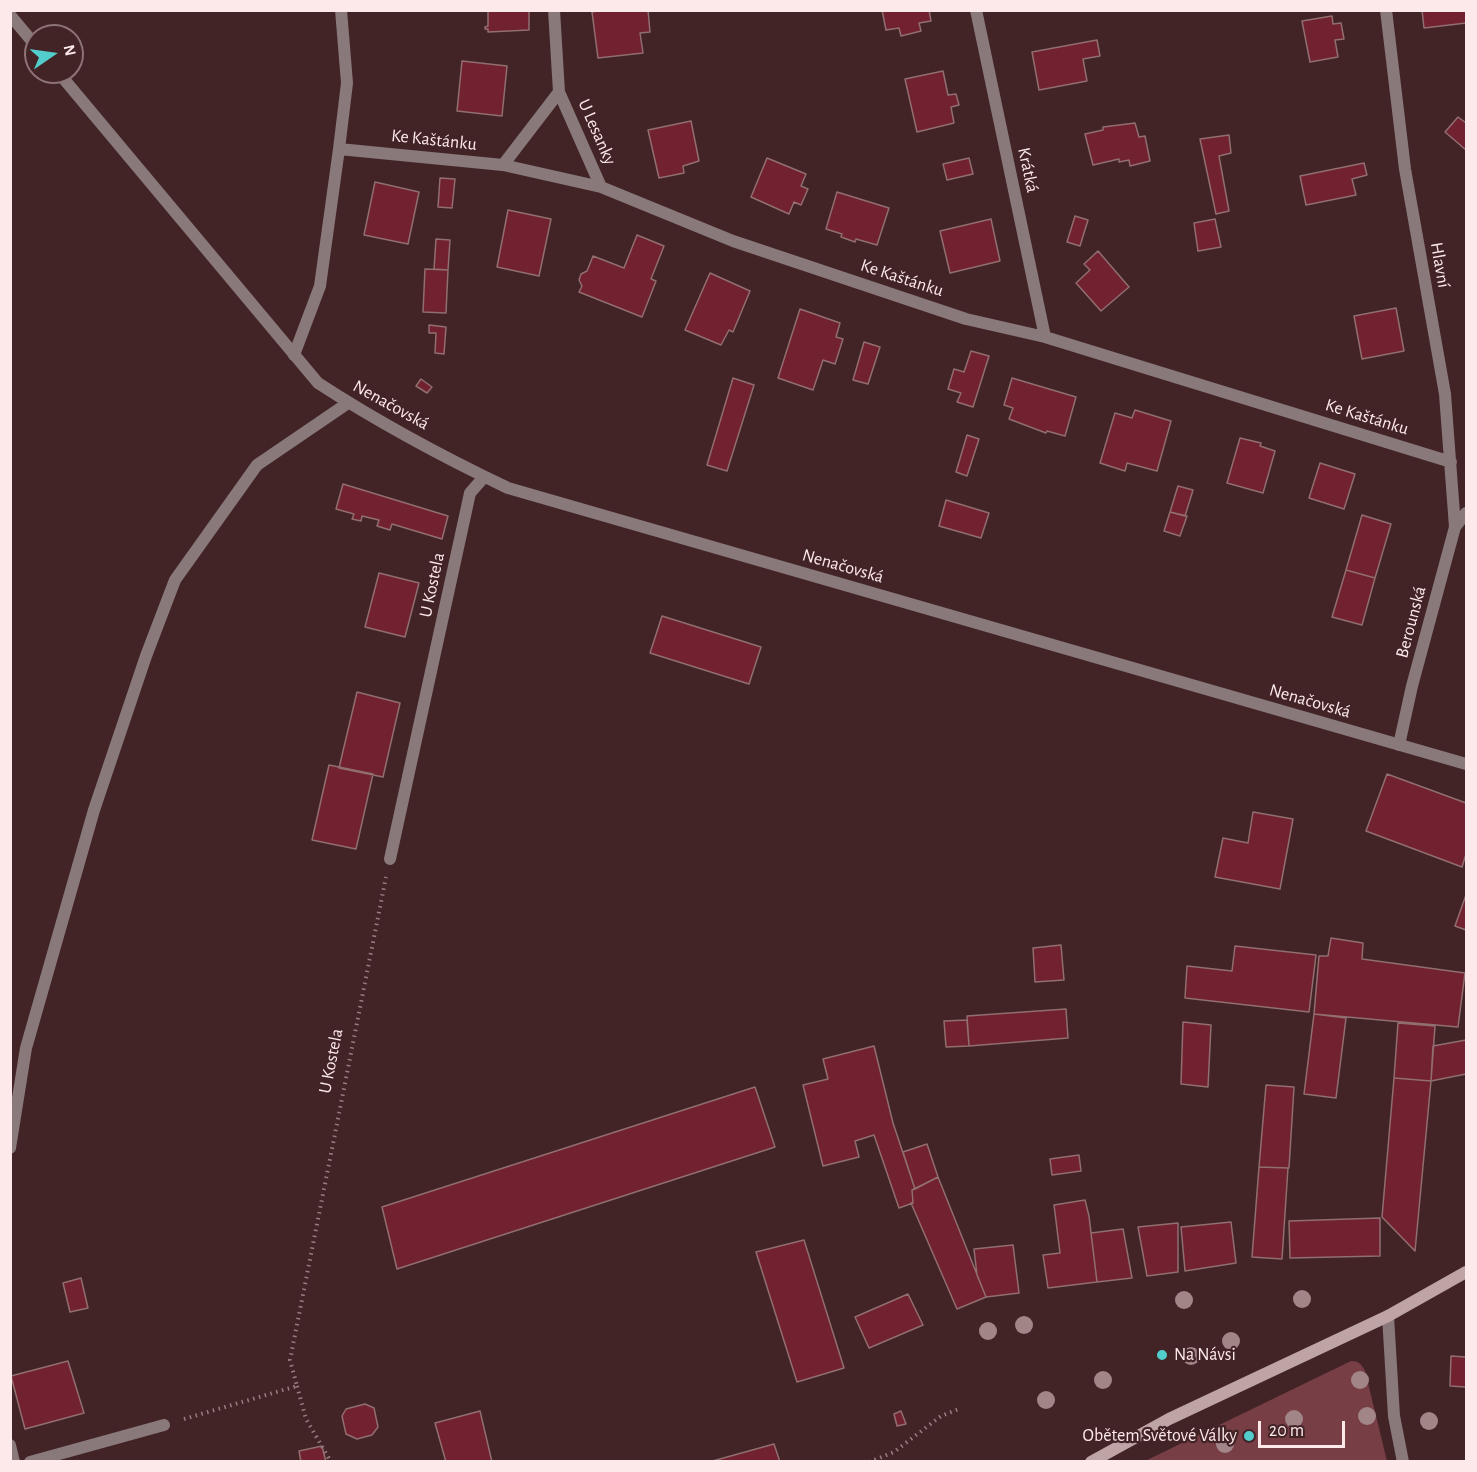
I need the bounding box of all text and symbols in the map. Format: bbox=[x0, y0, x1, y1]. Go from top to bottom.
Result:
north arrow bbox=[24, 24, 84, 84]
text: N bbox=[61, 43, 79, 58]
street label: U Lesanky bbox=[573, 96, 621, 168]
street label: Ke Kaštánku bbox=[390, 125, 478, 155]
street label: Krátká bbox=[1013, 145, 1043, 195]
street label: Hlavní bbox=[1425, 240, 1455, 290]
street label: Ke Kaštánku bbox=[858, 254, 946, 302]
street label: Nenačovská bbox=[349, 375, 433, 435]
street label: Ke Kaštánku bbox=[1323, 394, 1411, 440]
street label: Nenačovská bbox=[800, 544, 886, 588]
street label: U Kostela bbox=[415, 551, 449, 619]
street label: Berounská bbox=[1391, 584, 1431, 660]
street label: Nenačovská bbox=[1267, 679, 1353, 723]
street label: U Kostela bbox=[314, 1027, 348, 1095]
place label: Na Návsi bbox=[1174, 1344, 1236, 1366]
marker: Na Návsi bbox=[1155, 1348, 1169, 1362]
scale bar bbox=[1261, 1409, 1348, 1447]
text: 20 m bbox=[1269, 1422, 1304, 1440]
place label: Obětem Světové Války bbox=[1083, 1425, 1237, 1447]
marker: Obětem Světové Války bbox=[1242, 1429, 1256, 1443]

